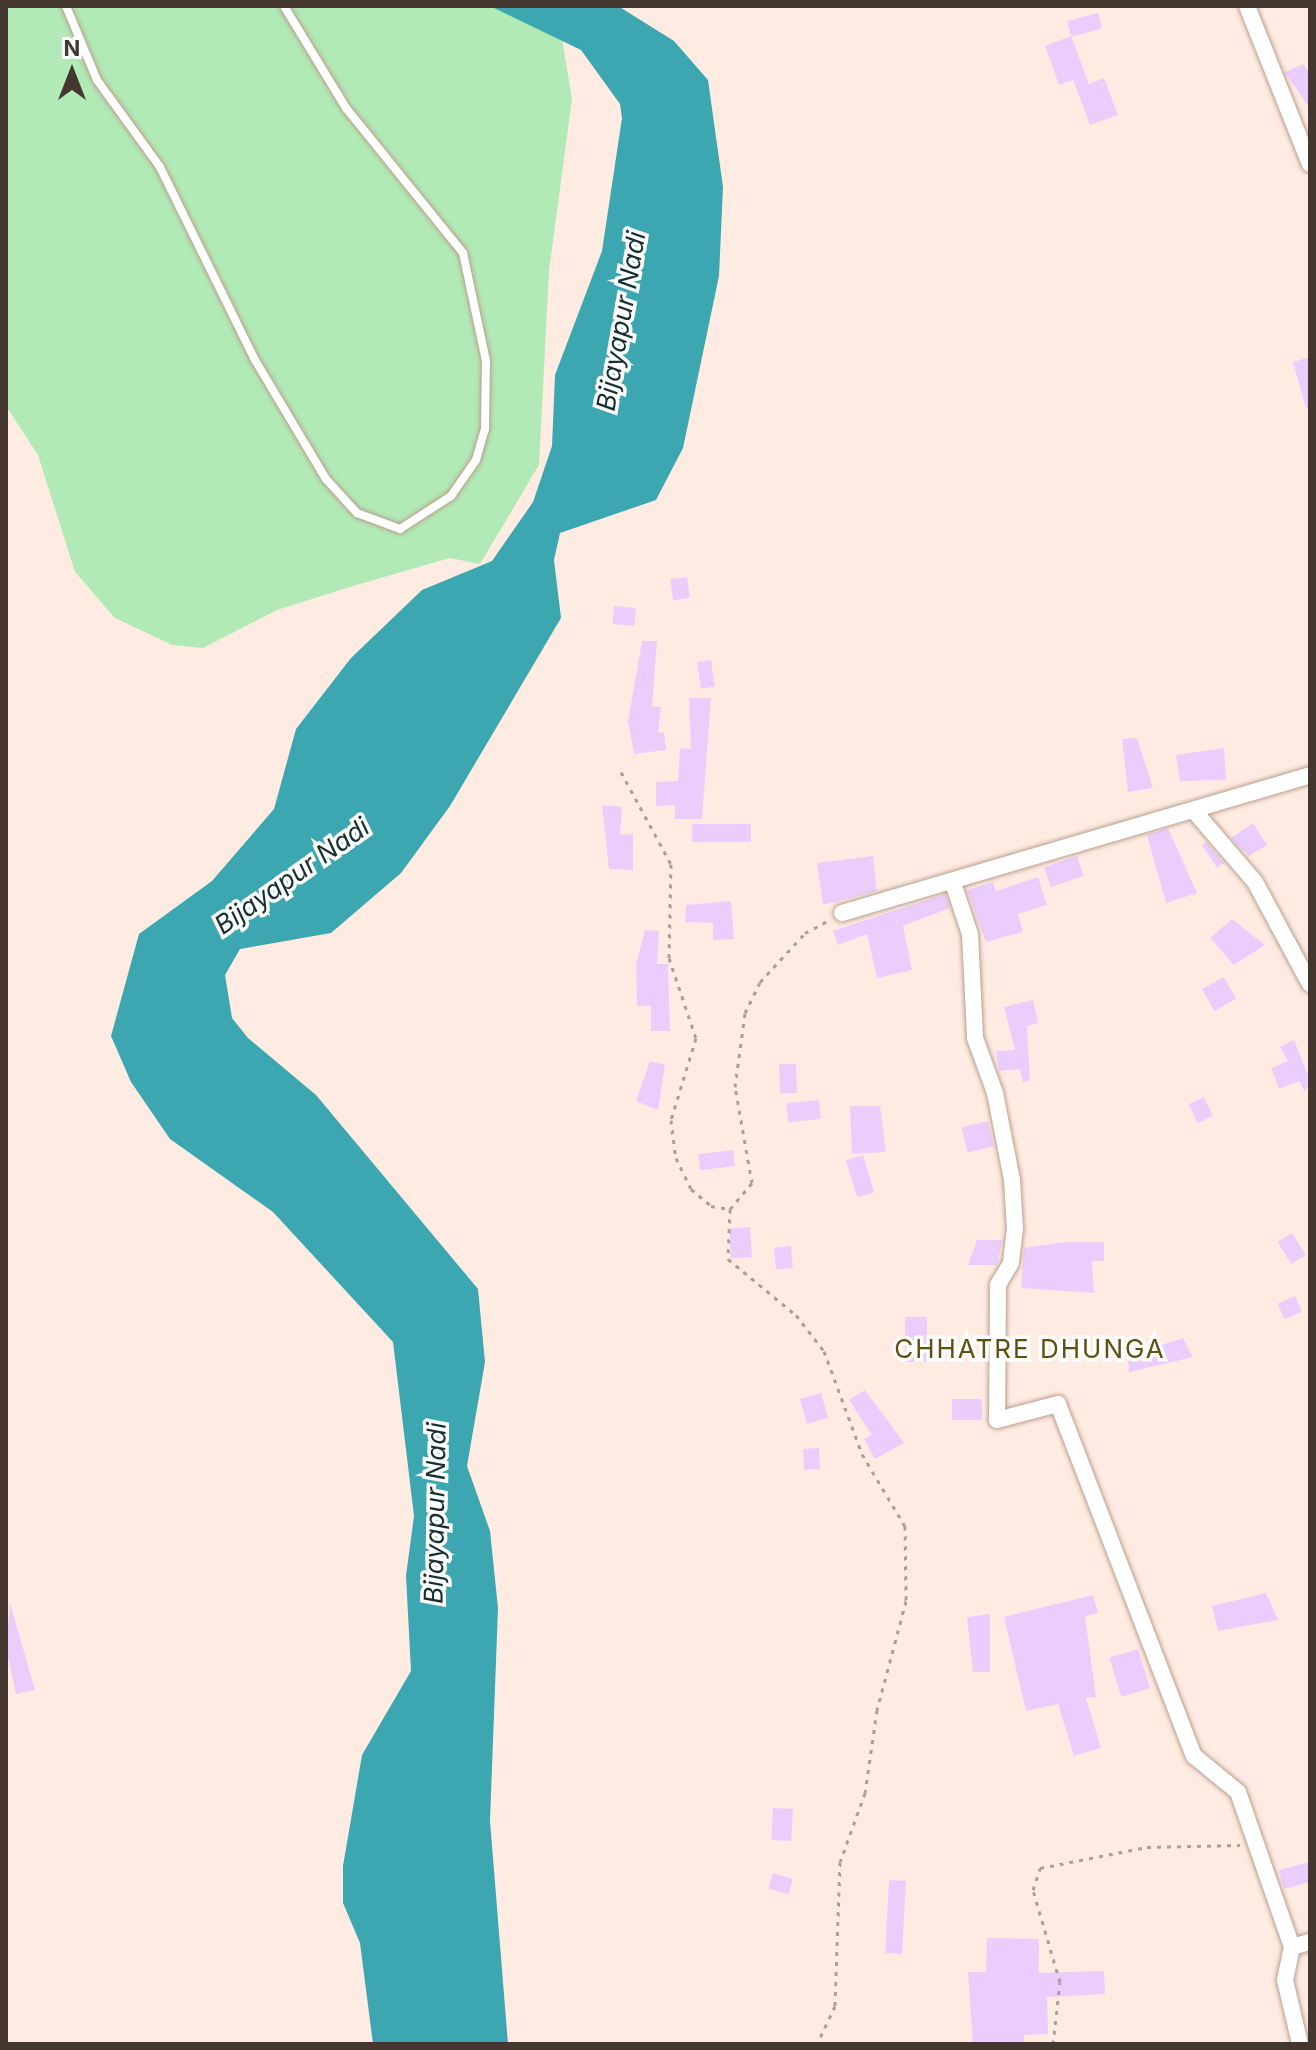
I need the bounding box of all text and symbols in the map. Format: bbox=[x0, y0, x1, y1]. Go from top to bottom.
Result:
north arrow bbox=[32, 32, 112, 112]
text: N bbox=[64, 35, 80, 61]
water label: Bijayapur Nadi bbox=[590, 229, 652, 413]
water label: Bijayapur Nadi bbox=[209, 811, 375, 941]
district label: CHHATRE DHUNGA bbox=[894, 1333, 1166, 1365]
water label: Bijayapur Nadi bbox=[418, 1422, 452, 1604]

